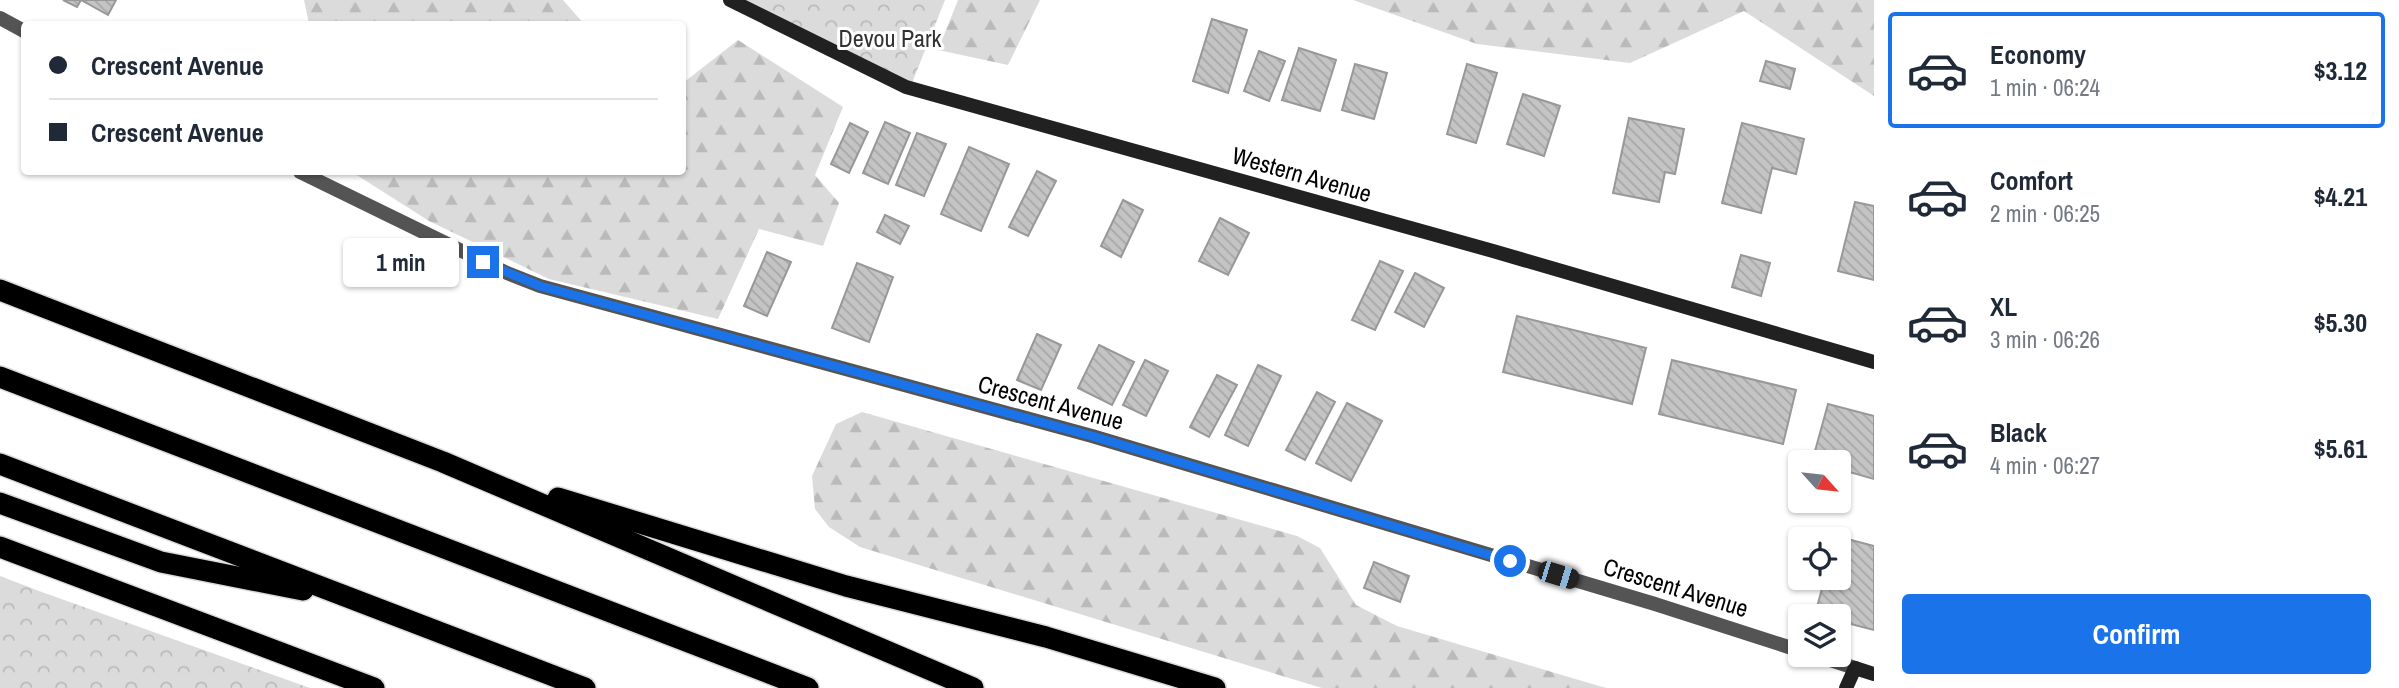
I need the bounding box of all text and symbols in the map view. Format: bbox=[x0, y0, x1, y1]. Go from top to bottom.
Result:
park label: Devou Park bbox=[839, 22, 942, 54]
text: Economy bbox=[1990, 37, 2086, 72]
icon: car bbox=[1906, 39, 1969, 102]
text: Crescent Avenue bbox=[91, 48, 264, 83]
text: $3.12 bbox=[2314, 53, 2367, 88]
text: 1 min · 06:24 bbox=[1990, 72, 2100, 103]
text: Crescent Avenue bbox=[91, 115, 264, 150]
street label: Western Avenue bbox=[1228, 139, 1376, 209]
text: Comfort bbox=[1990, 163, 2073, 198]
icon: car bbox=[1906, 165, 1969, 228]
text: $4.21 bbox=[2314, 179, 2367, 214]
text: 2 min · 06:25 bbox=[1990, 198, 2100, 229]
callout: 1 min bbox=[343, 238, 458, 286]
route end bbox=[467, 246, 499, 278]
text: 1 min bbox=[376, 247, 426, 278]
text: XL bbox=[1990, 289, 2017, 324]
icon: car bbox=[1906, 291, 1969, 354]
text: $5.30 bbox=[2314, 305, 2367, 340]
text: 3 min · 06:26 bbox=[1990, 324, 2100, 355]
street label: Crescent Avenue bbox=[975, 367, 1127, 437]
text: Black bbox=[1990, 415, 2047, 450]
icon: car bbox=[1906, 417, 1969, 480]
text: $5.61 bbox=[2314, 431, 2367, 466]
north arrow bbox=[1788, 450, 1852, 513]
map controls bbox=[1788, 450, 1851, 667]
text: 4 min · 06:27 bbox=[1990, 450, 2100, 481]
button: locate bbox=[1788, 527, 1851, 590]
route start bbox=[1494, 545, 1526, 577]
street label: Crescent Avenue bbox=[1600, 550, 1752, 624]
car bbox=[1535, 559, 1582, 591]
button: Confirm bbox=[1902, 594, 2371, 674]
button: layers bbox=[1788, 604, 1851, 667]

